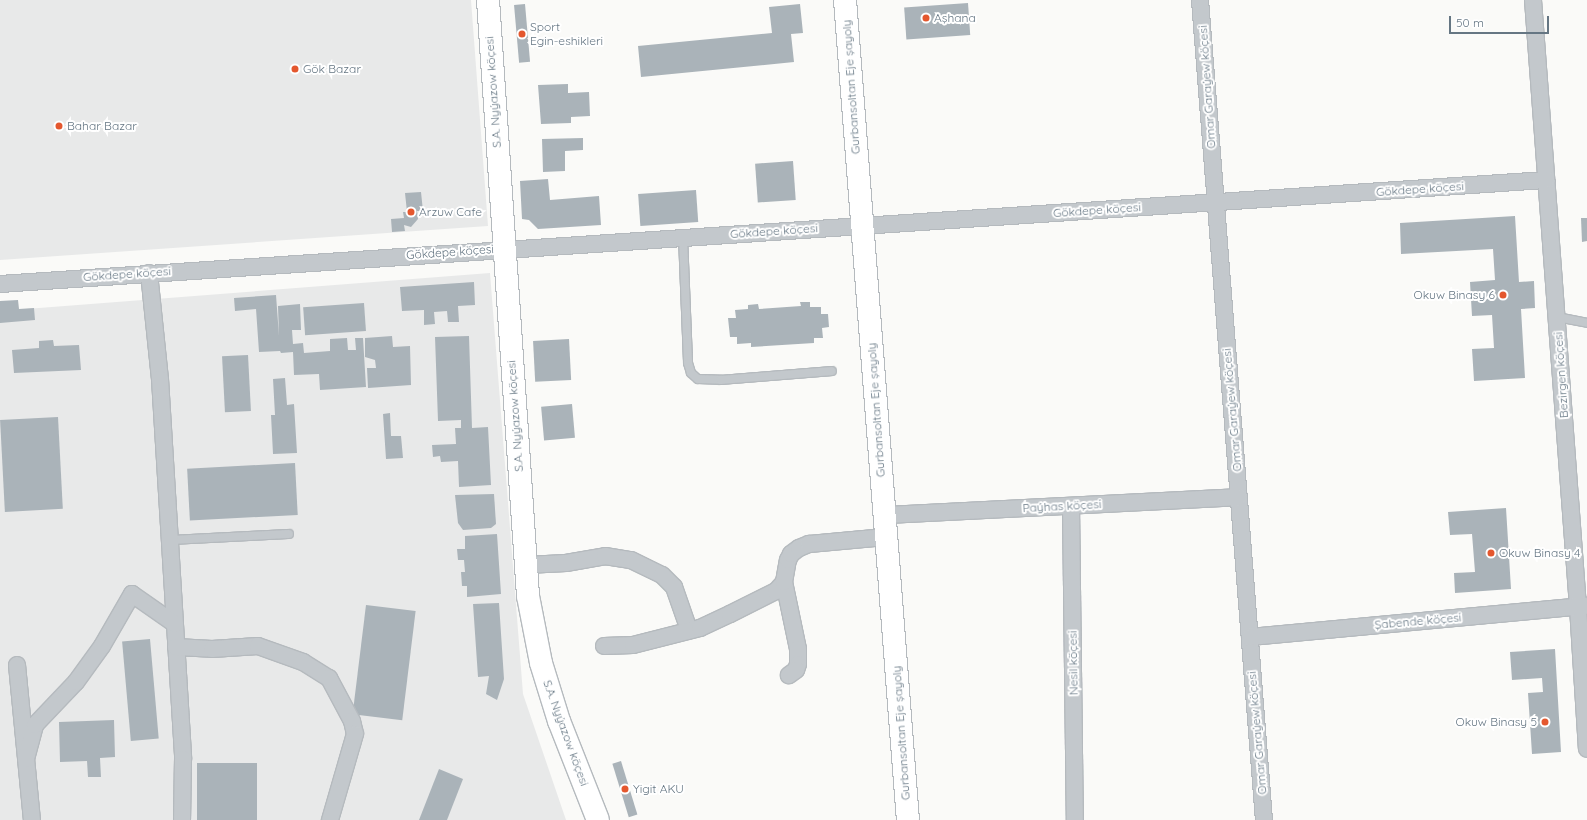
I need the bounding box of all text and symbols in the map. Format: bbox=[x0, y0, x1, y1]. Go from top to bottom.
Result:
scale bar bbox=[1451, 8, 1551, 34]
place label: Aşhana bbox=[934, 11, 976, 25]
marker: Aşhana bbox=[921, 13, 931, 23]
text: 50 m bbox=[1456, 15, 1484, 30]
street label: Gurbansoltan Eje şayoly bbox=[839, 19, 863, 155]
place label: Sport Egin-eshikleri bbox=[530, 20, 603, 48]
street label: Omar Garaýew köçesi bbox=[1196, 25, 1218, 149]
marker: Sport Egin-eshikleri bbox=[517, 29, 527, 39]
street label: S.A. Nyýazow köçesi bbox=[482, 36, 504, 148]
place label: Gök Bazar bbox=[303, 62, 361, 76]
marker: Gök Bazar bbox=[290, 64, 300, 74]
place label: Bahar Bazar bbox=[67, 119, 137, 133]
marker: Bahar Bazar bbox=[54, 121, 64, 131]
street label: Gökdepe köçesi bbox=[1376, 179, 1464, 199]
street label: Gökdepe köçesi bbox=[1053, 200, 1141, 220]
place label: Arzuw Cafe bbox=[419, 205, 482, 219]
marker: Arzuw Cafe bbox=[406, 207, 416, 217]
street label: Gökdepe köçesi bbox=[730, 221, 818, 241]
street label: Gökdepe köçesi bbox=[406, 242, 494, 262]
street label: Gökdepe köçesi bbox=[83, 264, 171, 284]
place label: Okuw Binasy 6 bbox=[1414, 288, 1495, 302]
marker: Okuw Binasy 6 bbox=[1498, 290, 1508, 300]
street label: Bezirgen köçesi bbox=[1551, 331, 1571, 419]
street label: Gurbansoltan Eje şayoly bbox=[864, 342, 888, 478]
street label: Omar Garaýew köçesi bbox=[1219, 348, 1245, 472]
street label: S.A. Nyýazow köçesi bbox=[504, 360, 526, 472]
street label: Paýhas köçesi bbox=[1022, 497, 1102, 515]
place label: Okuw Binasy 4 bbox=[1499, 546, 1580, 560]
marker: Okuw Binasy 4 bbox=[1486, 548, 1496, 558]
street label: Şabende köçesi bbox=[1374, 610, 1462, 632]
street label: Nesil köçesi bbox=[1065, 631, 1081, 695]
street label: Gurbansoltan Eje şayoly bbox=[889, 665, 913, 801]
street label: Omar Garaýew köçesi bbox=[1244, 671, 1270, 795]
street label: S.A. Nyýazow köçesi bbox=[540, 678, 592, 788]
place label: Okuw Binasy 5 bbox=[1455, 715, 1537, 729]
marker: Okuw Binasy 5 bbox=[1540, 717, 1550, 727]
place label: Yigit AKU bbox=[633, 782, 684, 796]
marker: Yigit AKU bbox=[620, 784, 630, 794]

